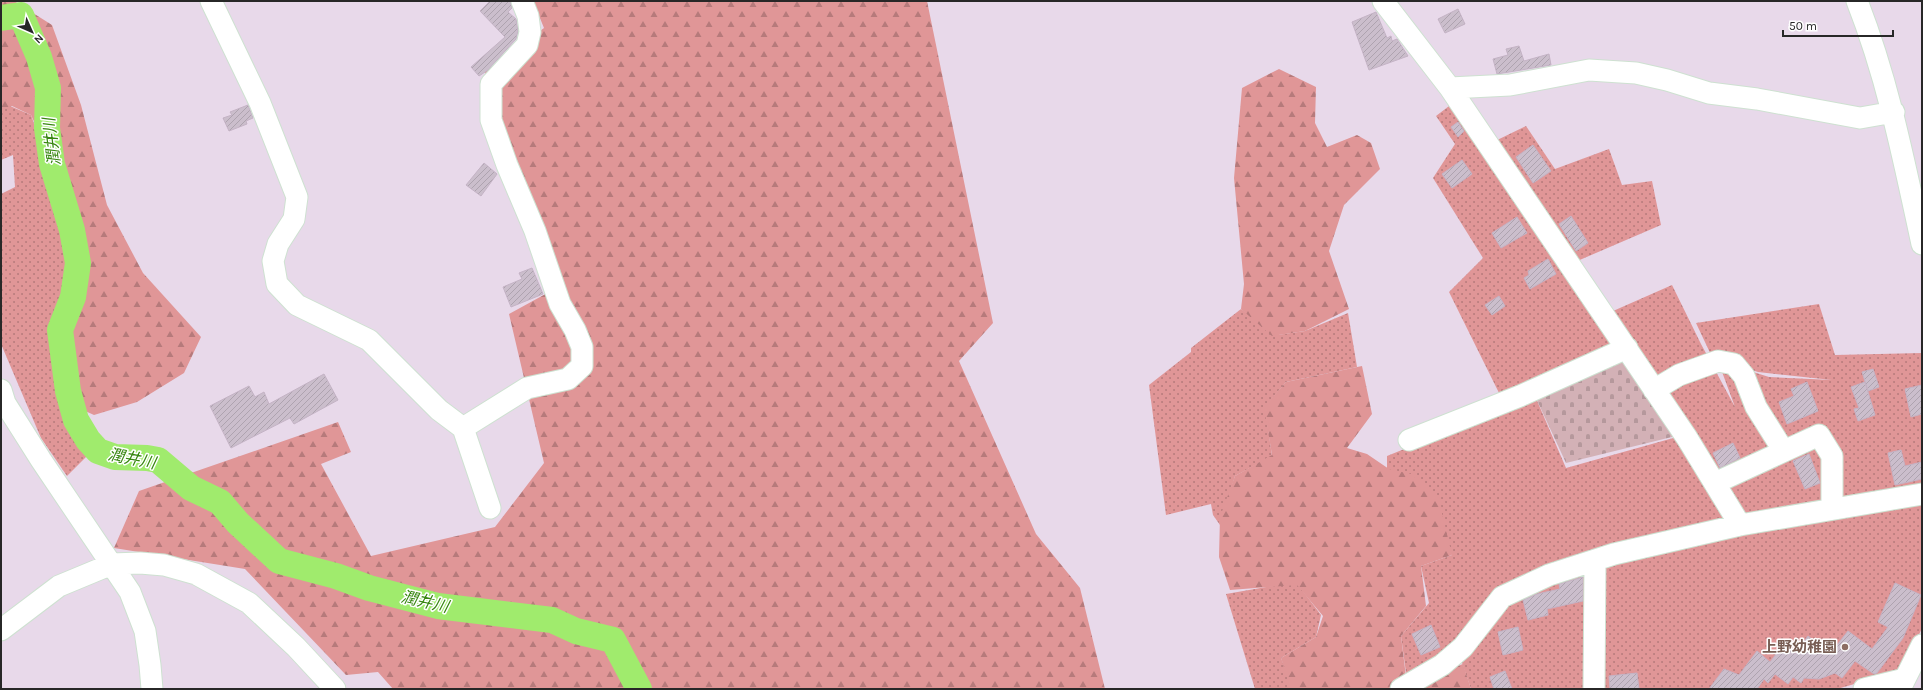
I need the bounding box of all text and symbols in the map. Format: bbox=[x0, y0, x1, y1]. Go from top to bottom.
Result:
north arrow bbox=[12, 12, 52, 52]
scale bar bbox=[1783, 12, 1893, 38]
text: 50 m bbox=[1789, 19, 1817, 33]
text: N bbox=[31, 31, 46, 46]
water label: 潤井川 bbox=[39, 115, 64, 167]
water label: 潤井川 bbox=[107, 445, 159, 473]
water label: 潤井川 bbox=[399, 587, 452, 617]
place label: 上野幼稚園 bbox=[1762, 638, 1837, 656]
marker: 上野幼稚園 bbox=[1840, 642, 1850, 652]

